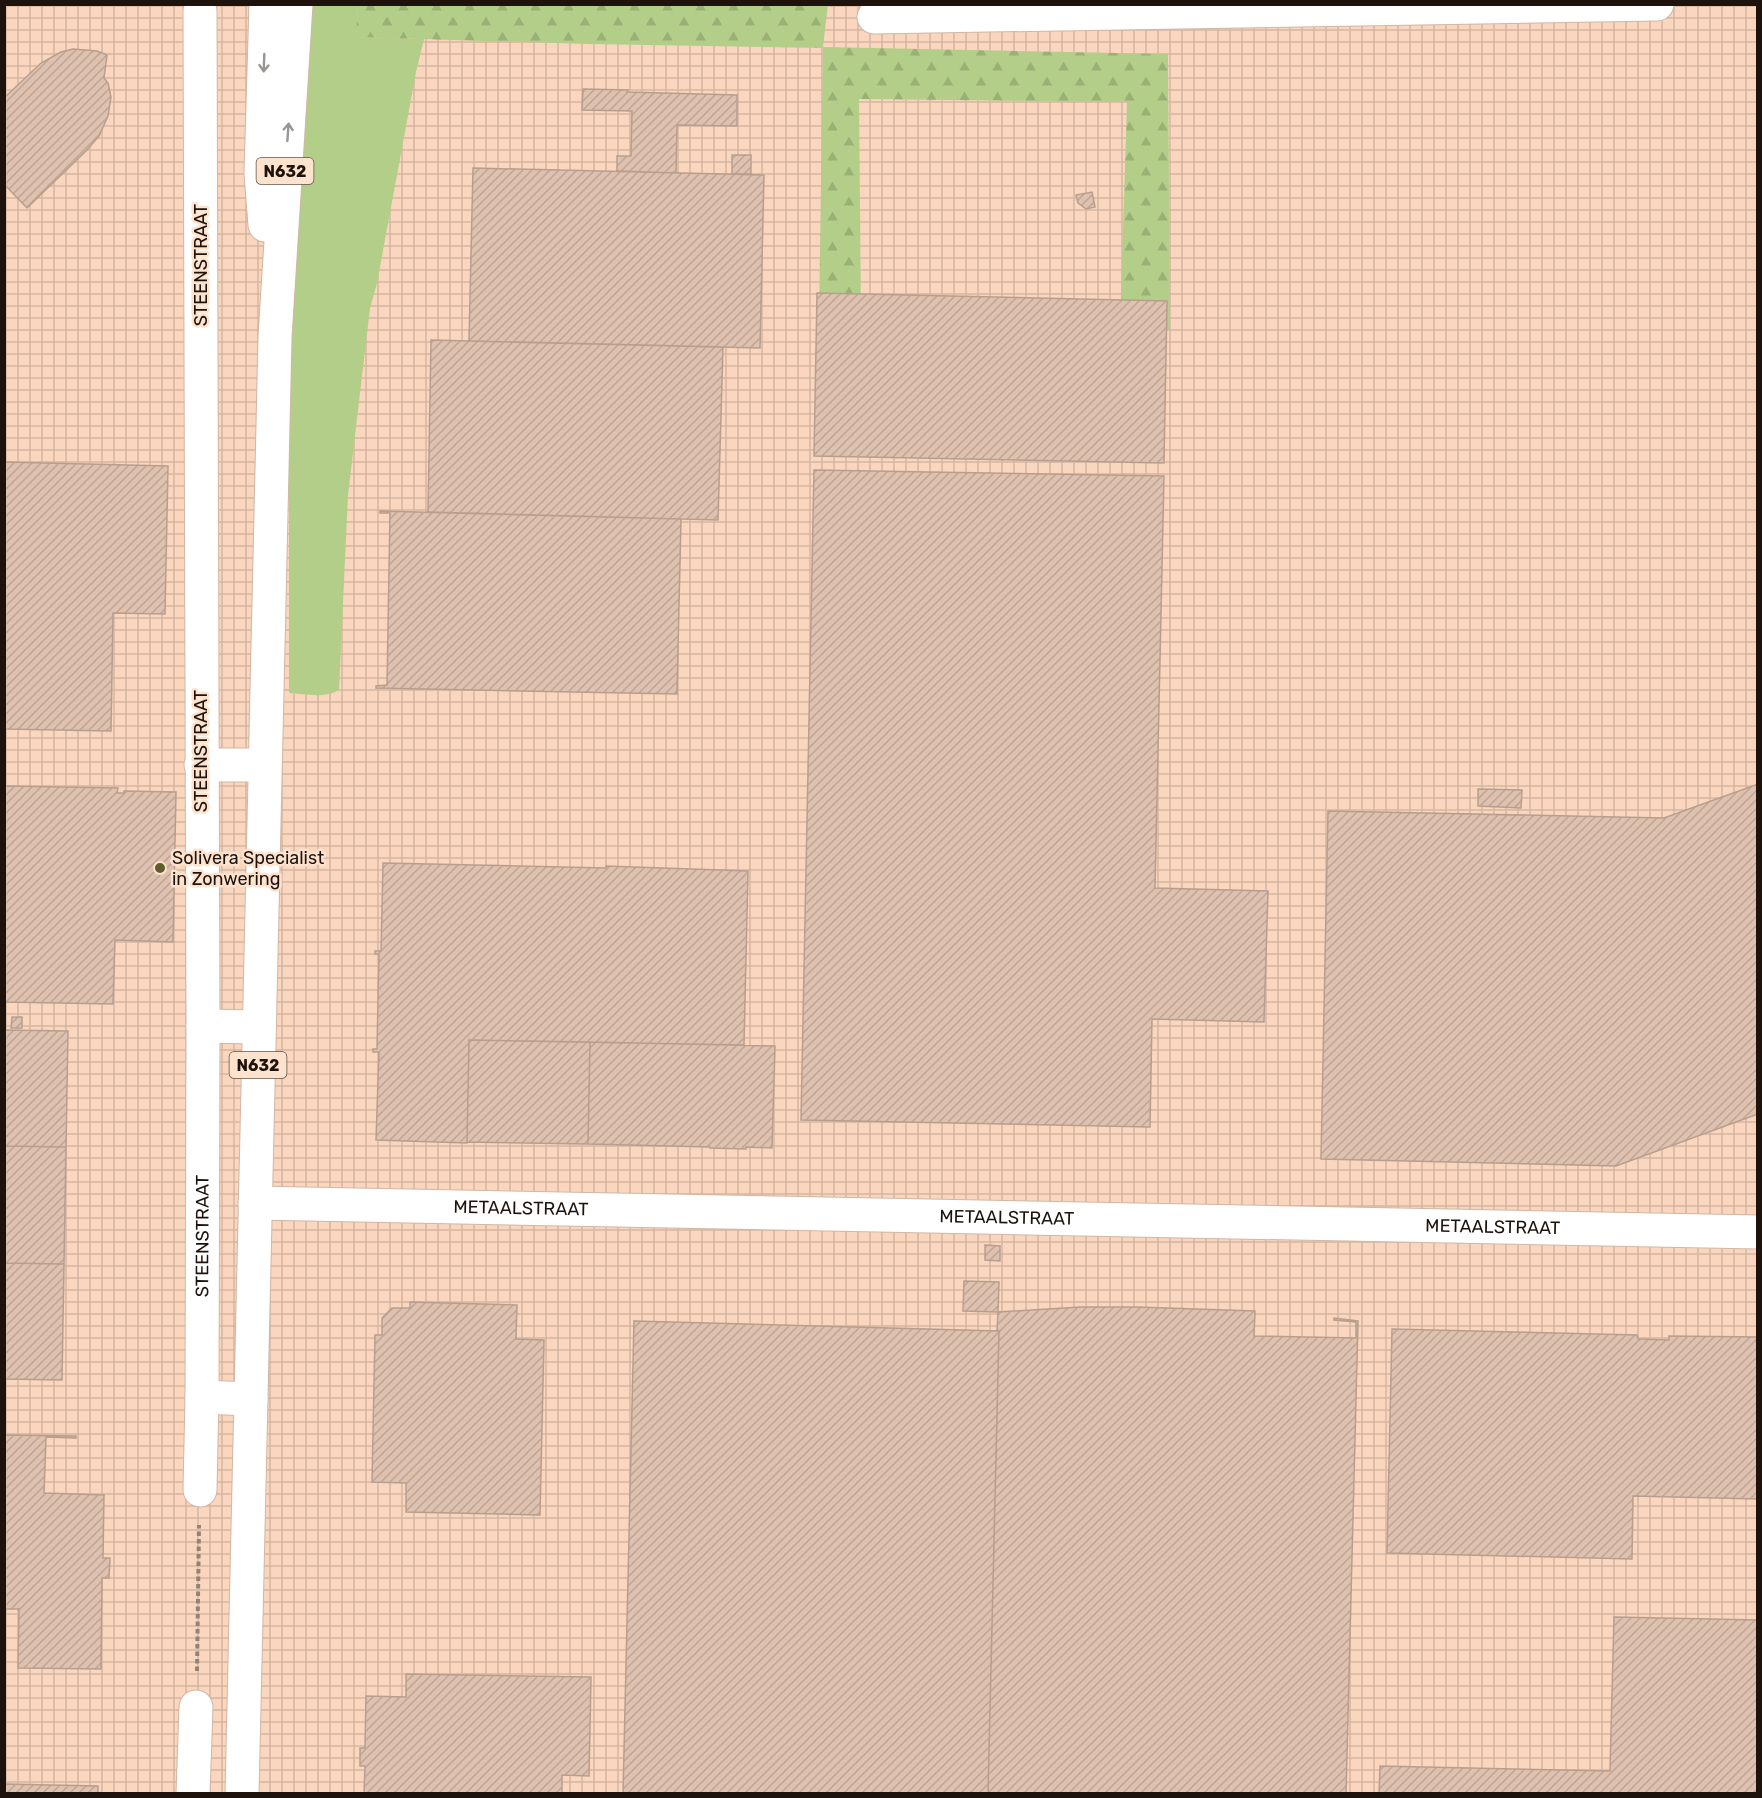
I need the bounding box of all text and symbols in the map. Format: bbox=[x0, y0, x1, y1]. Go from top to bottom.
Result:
one-way arrow bbox=[258, 52, 270, 72]
one-way arrow bbox=[283, 123, 294, 143]
road number: N632 bbox=[256, 158, 314, 184]
street label: STEENSTRAAT bbox=[190, 204, 212, 326]
street label: STEENSTRAAT bbox=[190, 690, 212, 812]
place label: Solivera Specialist in Zonwering bbox=[172, 847, 324, 890]
marker: Solivera Specialist in Zonwering bbox=[153, 861, 167, 875]
road number: N632 bbox=[230, 1052, 286, 1078]
street label: STEENSTRAAT bbox=[191, 1175, 214, 1297]
street label: METAALSTRAAT bbox=[453, 1196, 589, 1220]
street label: METAALSTRAAT bbox=[939, 1205, 1075, 1230]
street label: METAALSTRAAT bbox=[1425, 1215, 1561, 1239]

